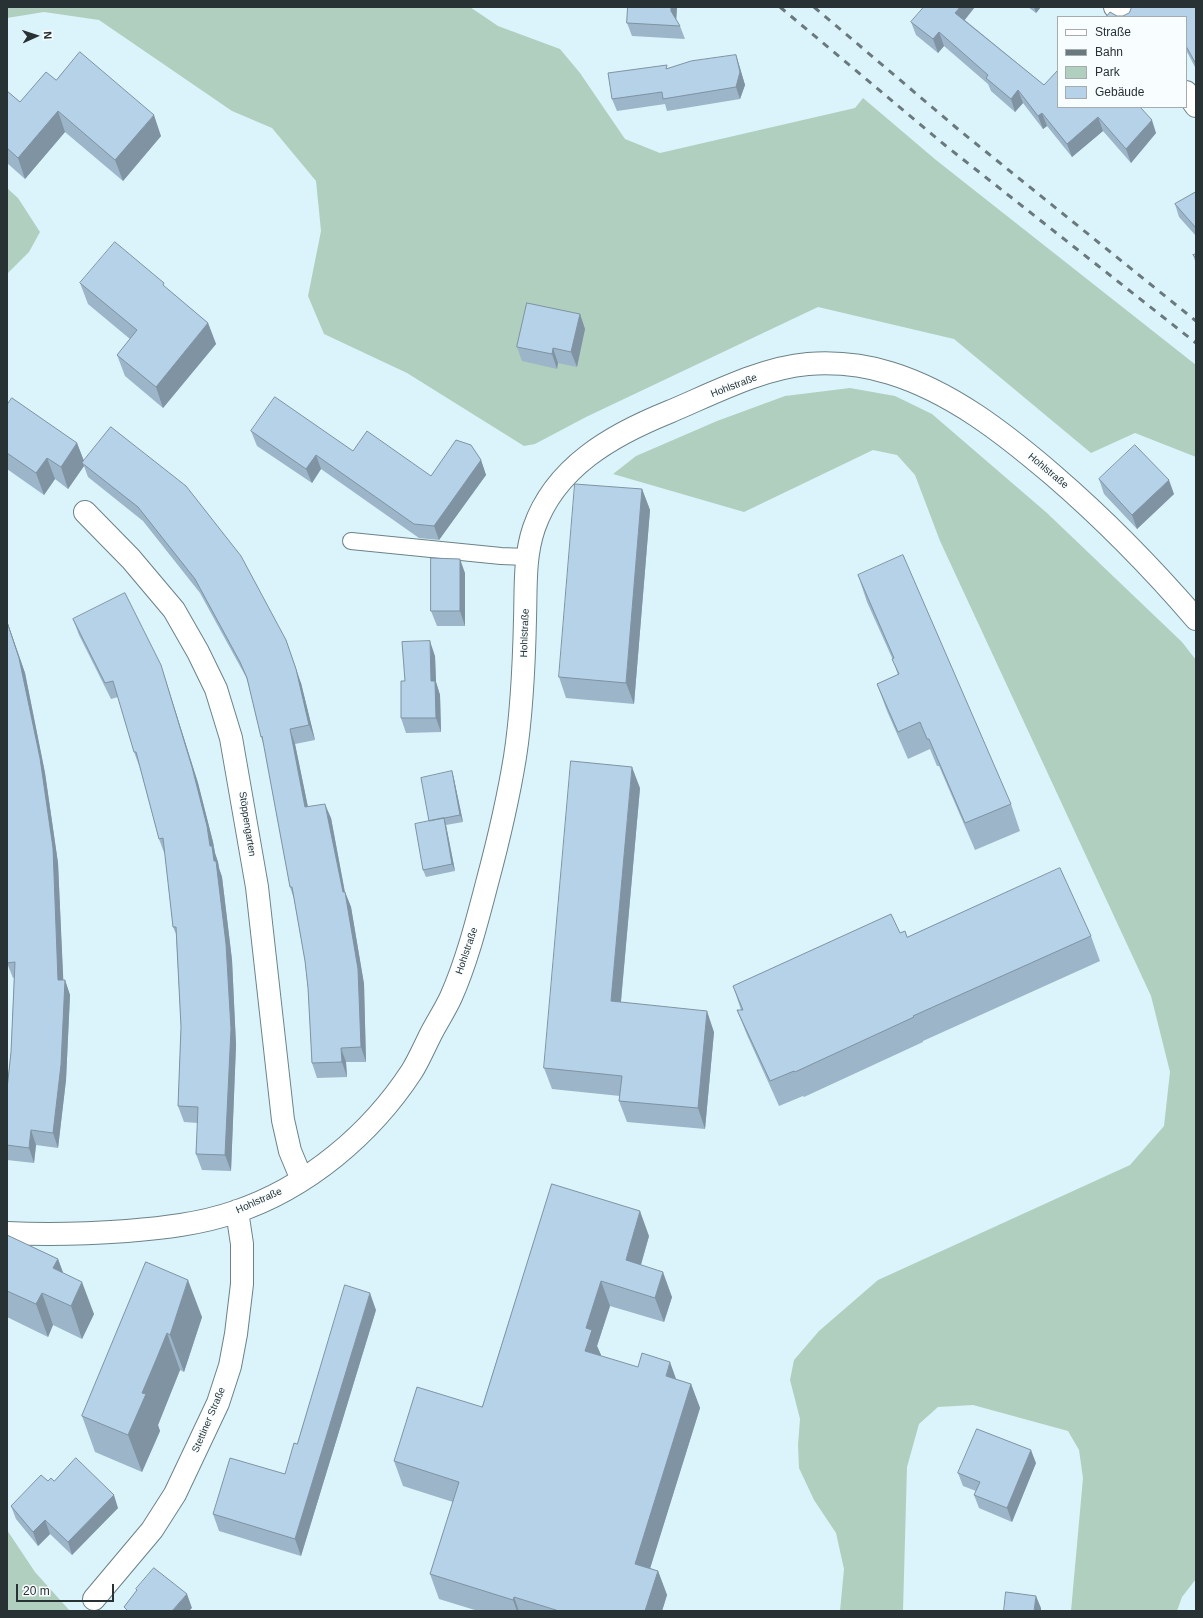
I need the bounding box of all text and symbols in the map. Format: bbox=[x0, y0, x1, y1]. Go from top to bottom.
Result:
north arrow bbox=[16, 16, 56, 56]
legend bbox=[1057, 16, 1187, 108]
text: Straße bbox=[1095, 25, 1131, 39]
text: N bbox=[42, 31, 54, 40]
text: Bahn bbox=[1095, 45, 1123, 59]
text: Park bbox=[1095, 65, 1120, 79]
text: Gebäude bbox=[1095, 85, 1144, 99]
street label: Hohlstraße bbox=[709, 372, 759, 400]
street label: Hohlstraße bbox=[1025, 451, 1071, 491]
street label: Hohlstraße bbox=[518, 608, 532, 658]
street label: Stöppengarten bbox=[236, 791, 258, 857]
street label: Hohlstraße bbox=[453, 926, 481, 976]
street label: Hohlstraße bbox=[234, 1186, 284, 1216]
street label: Stettiner Straße bbox=[190, 1385, 228, 1455]
scale bar bbox=[18, 1576, 116, 1602]
text: 20 m bbox=[23, 1584, 50, 1598]

